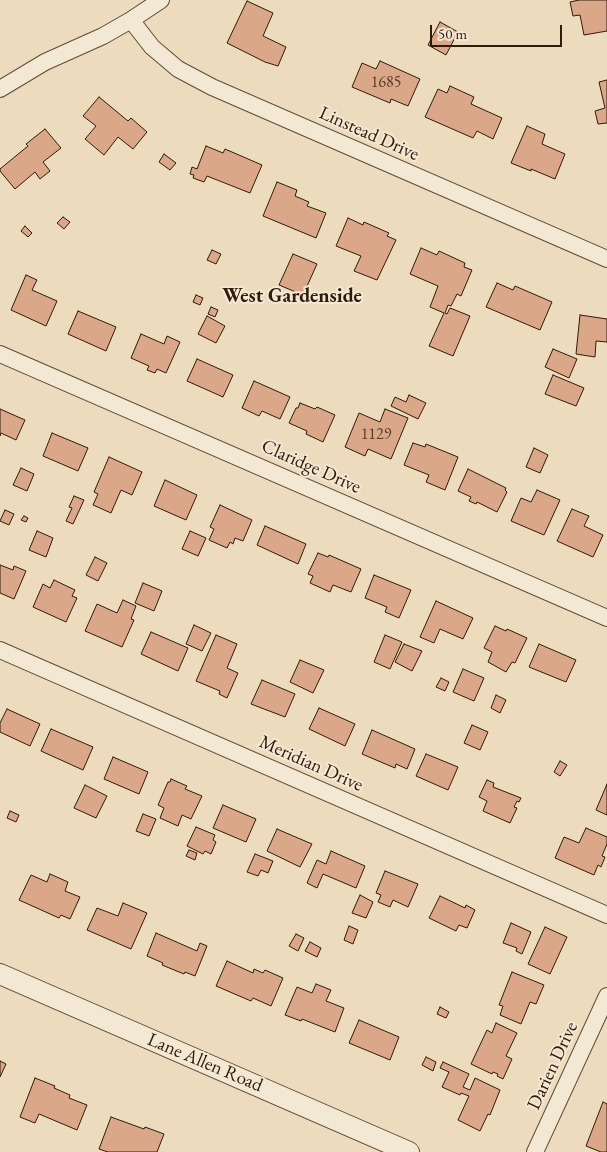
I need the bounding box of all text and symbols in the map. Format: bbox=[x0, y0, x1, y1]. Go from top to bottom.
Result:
scale bar bbox=[432, 15, 564, 47]
text: 50 m bbox=[438, 24, 467, 43]
house number: 1685 bbox=[371, 73, 401, 93]
street label: Linstead Drive bbox=[316, 102, 422, 166]
district label: West Gardenside bbox=[222, 285, 362, 309]
house number: 1129 bbox=[361, 425, 391, 445]
street label: Claridge Drive bbox=[258, 435, 364, 499]
street label: Meridian Drive bbox=[255, 731, 367, 797]
street label: Darien Drive bbox=[523, 1018, 583, 1114]
street label: Lane Allen Road bbox=[144, 1028, 266, 1098]

